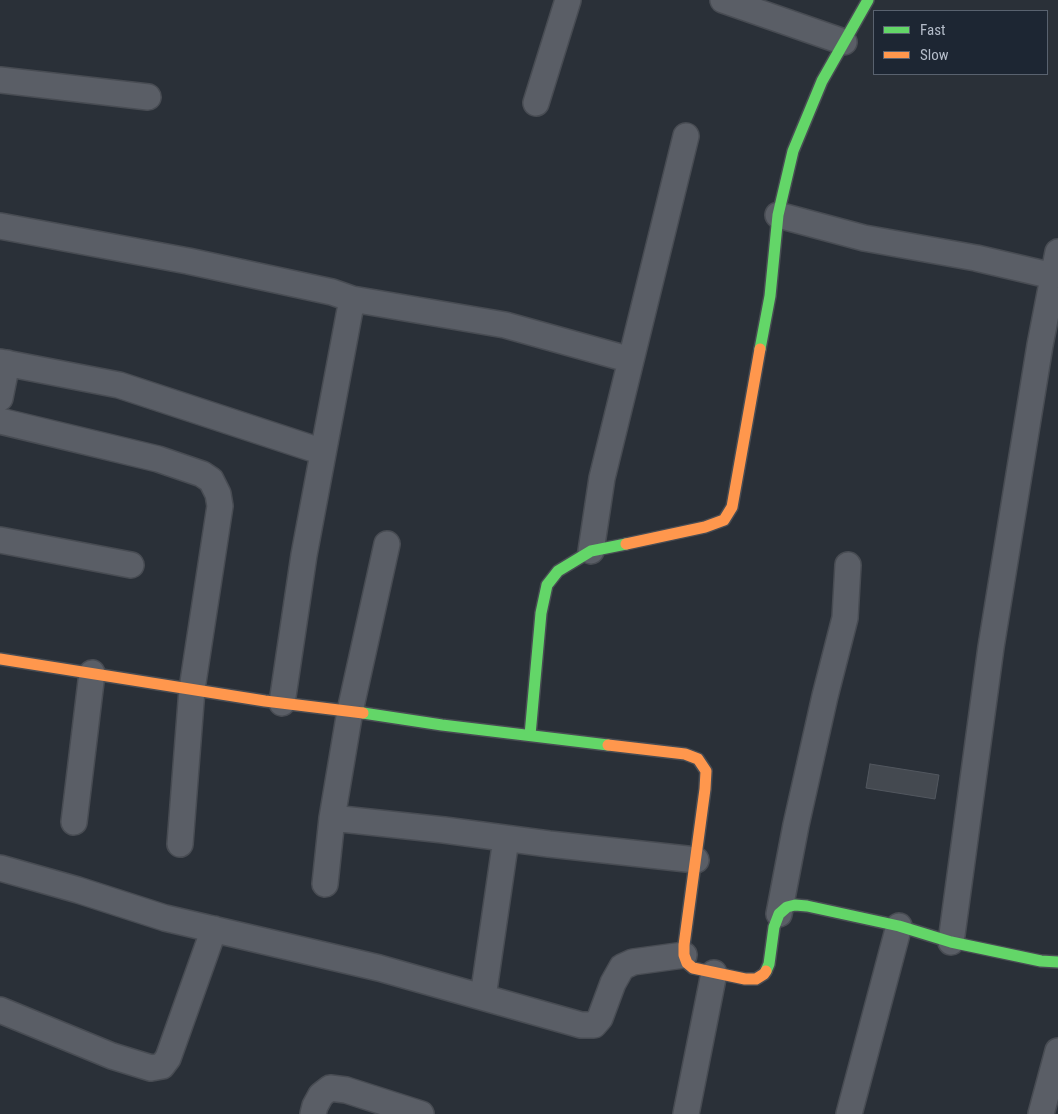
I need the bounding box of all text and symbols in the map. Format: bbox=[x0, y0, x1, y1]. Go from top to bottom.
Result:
legend bbox=[873, 10, 1048, 75]
text: Fast bbox=[920, 21, 945, 39]
text: Slow bbox=[920, 46, 949, 64]

